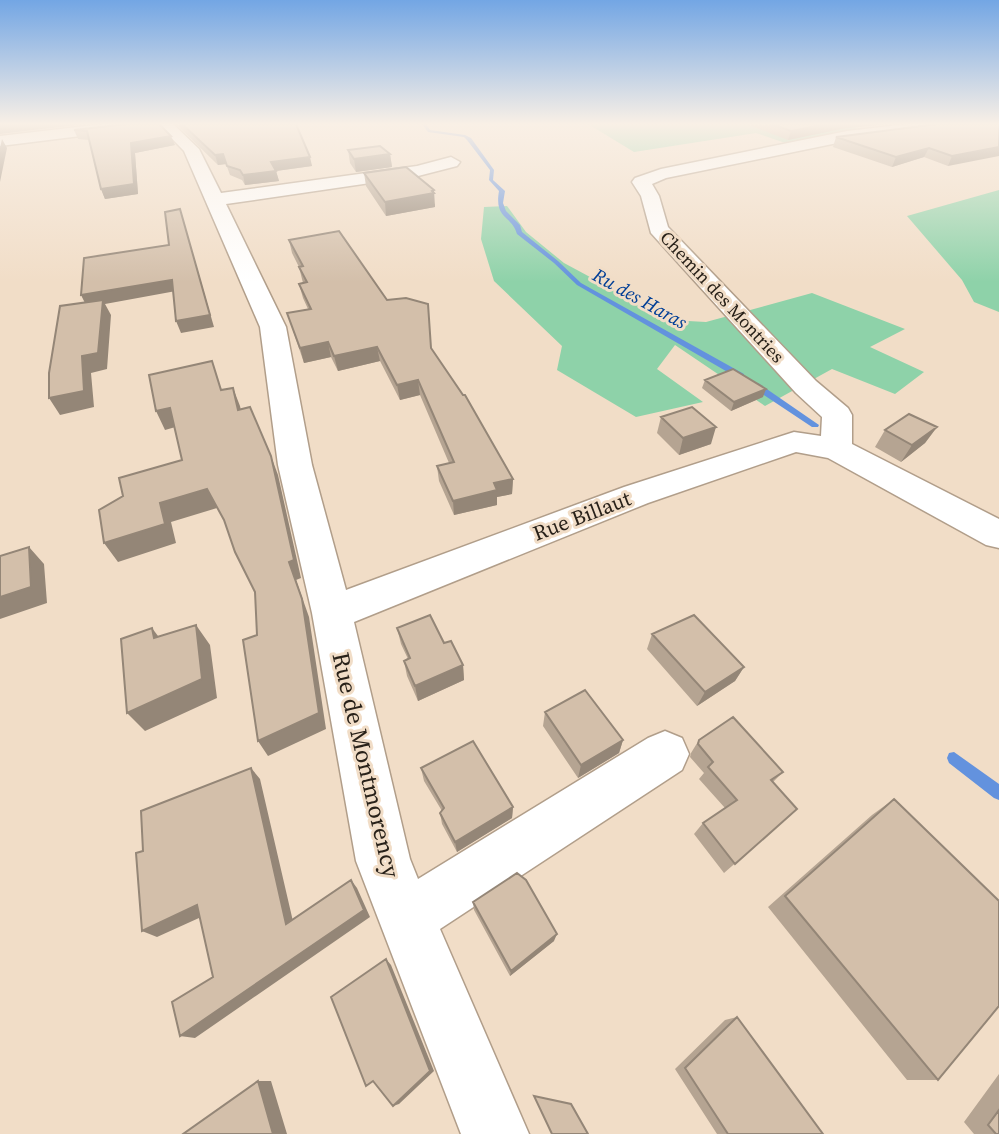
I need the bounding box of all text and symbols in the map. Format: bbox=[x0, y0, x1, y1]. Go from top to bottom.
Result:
street label: Chemin des Montries bbox=[655, 225, 790, 368]
water label: Ru des Haras bbox=[587, 261, 692, 335]
street label: Rue Billaut bbox=[529, 484, 635, 547]
street label: Rue de Montmorency bbox=[324, 649, 409, 882]

